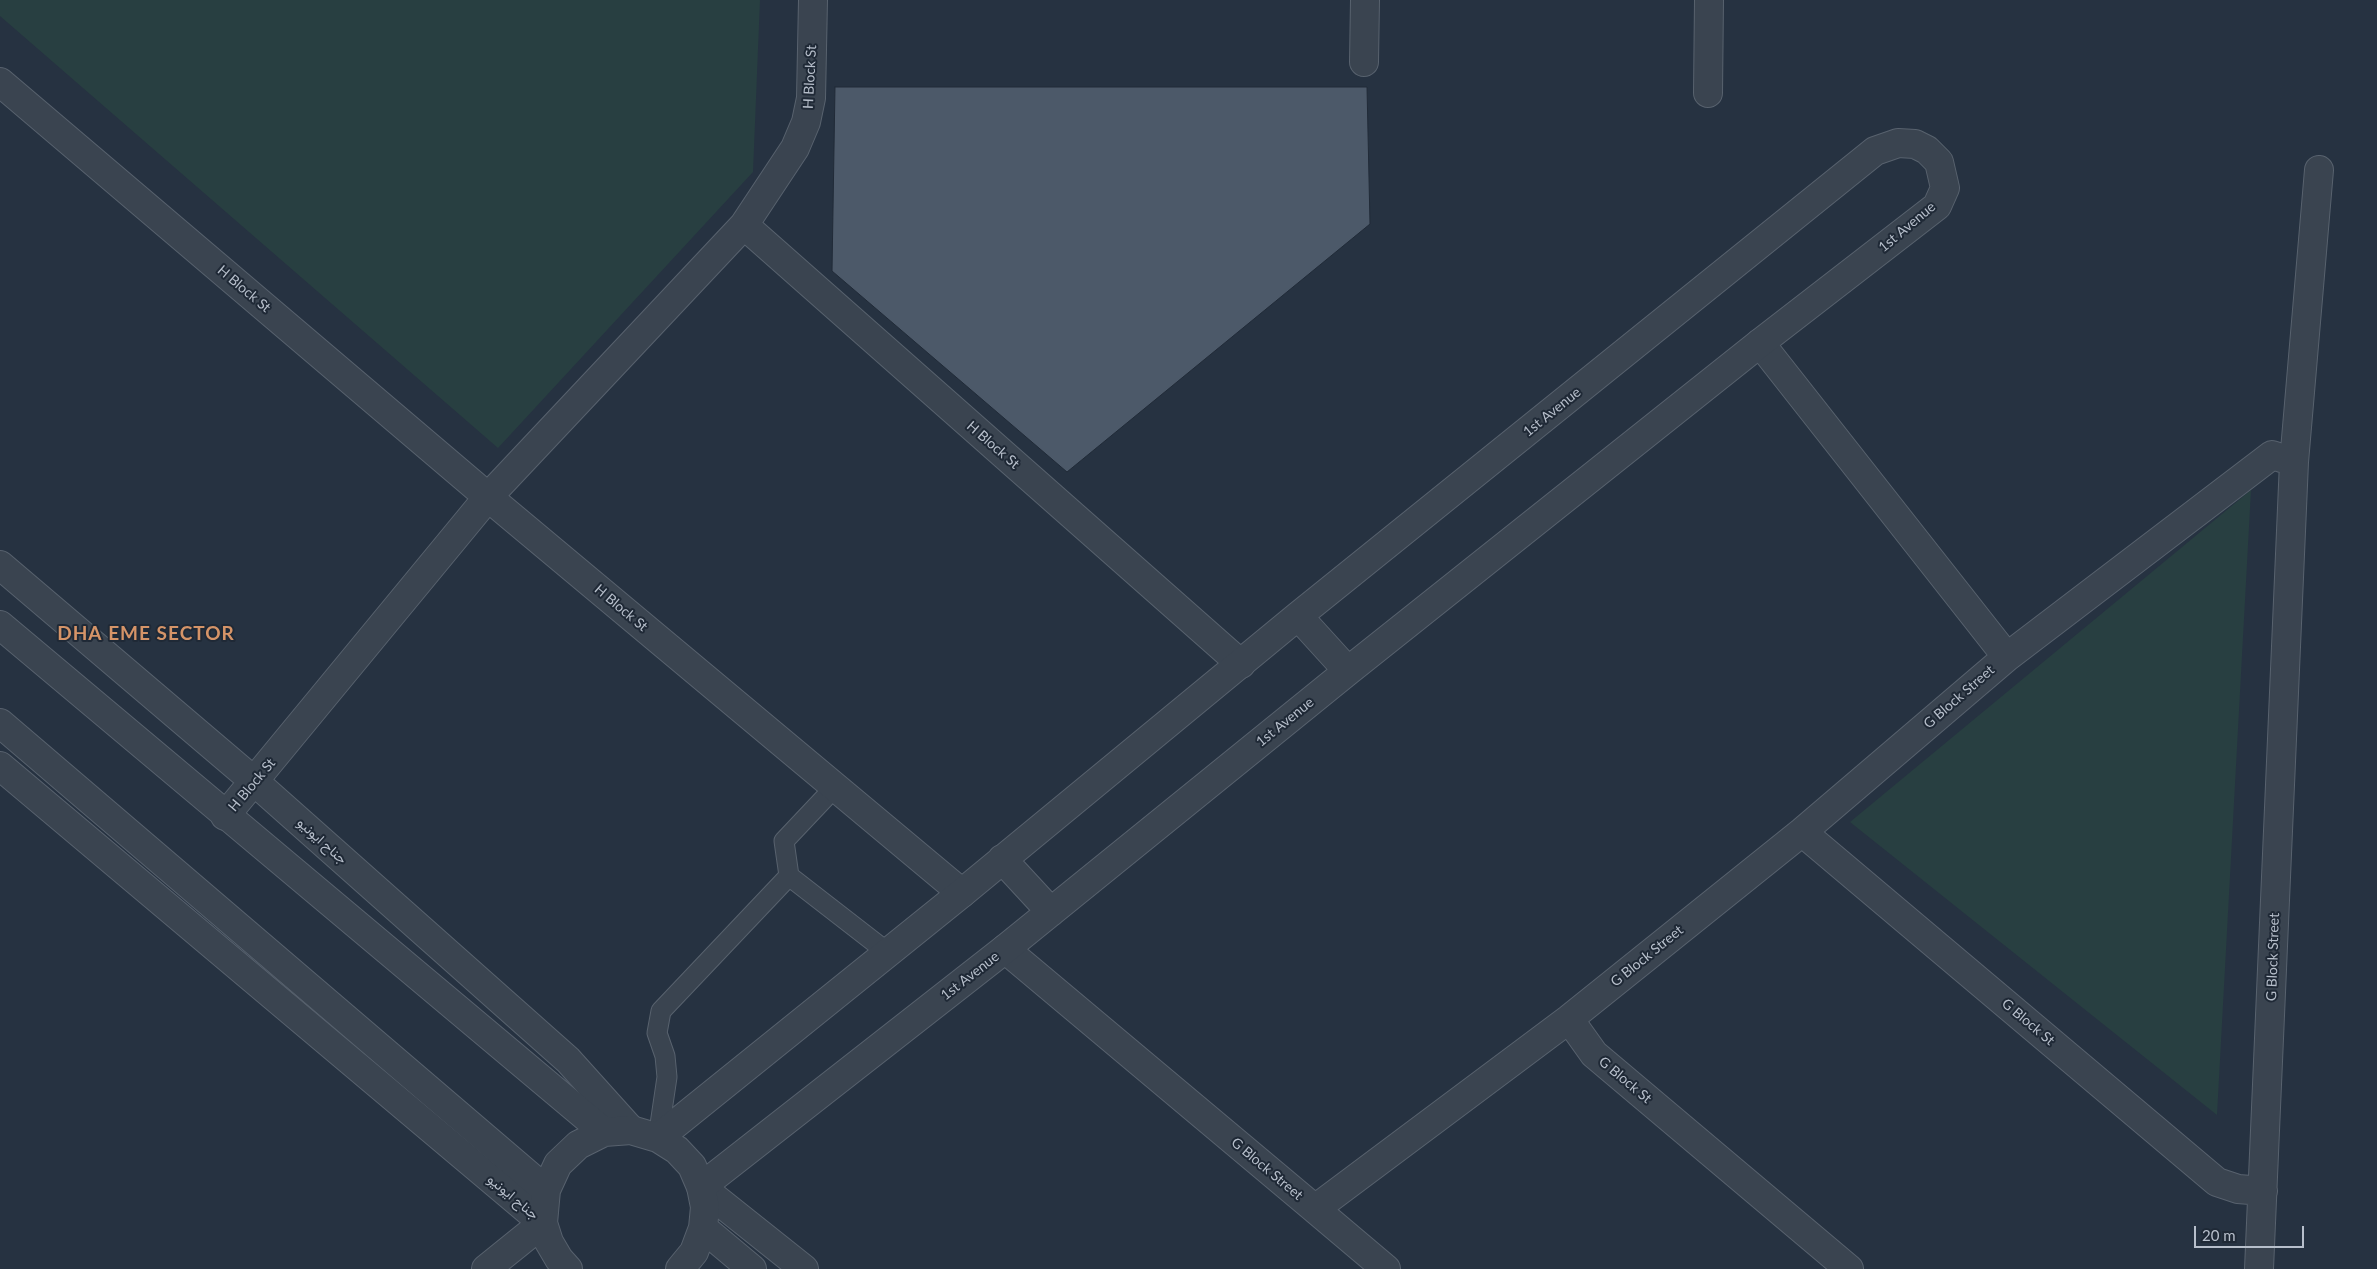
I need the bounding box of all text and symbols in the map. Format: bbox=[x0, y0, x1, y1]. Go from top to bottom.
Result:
street label: H Block St bbox=[800, 45, 820, 109]
street label: 1st Avenue bbox=[1875, 198, 1939, 256]
street label: H Block St bbox=[214, 262, 274, 316]
street label: 1st Avenue bbox=[1520, 384, 1584, 440]
street label: H Block St bbox=[963, 418, 1023, 472]
street label: H Block St bbox=[591, 581, 651, 635]
district label: DHA EME SECTOR bbox=[56, 623, 236, 645]
street label: G Block Street bbox=[1920, 662, 1998, 732]
street label: 1st Avenue bbox=[1253, 694, 1317, 750]
street label: H Block St bbox=[225, 755, 279, 815]
street label: جناح ایونیو bbox=[294, 814, 350, 868]
street label: G Block Street bbox=[2263, 913, 2283, 1001]
street label: G Block Street bbox=[1607, 922, 1687, 990]
street label: 1st Avenue bbox=[938, 948, 1002, 1004]
street label: G Block St bbox=[1998, 995, 2058, 1049]
street label: G Block St bbox=[1595, 1053, 1655, 1107]
street label: G Block Street bbox=[1228, 1134, 1306, 1204]
street label: جناح ایونیو bbox=[484, 1171, 542, 1223]
scale bar bbox=[2197, 1216, 2307, 1248]
text: 20 m bbox=[2202, 1226, 2236, 1244]

